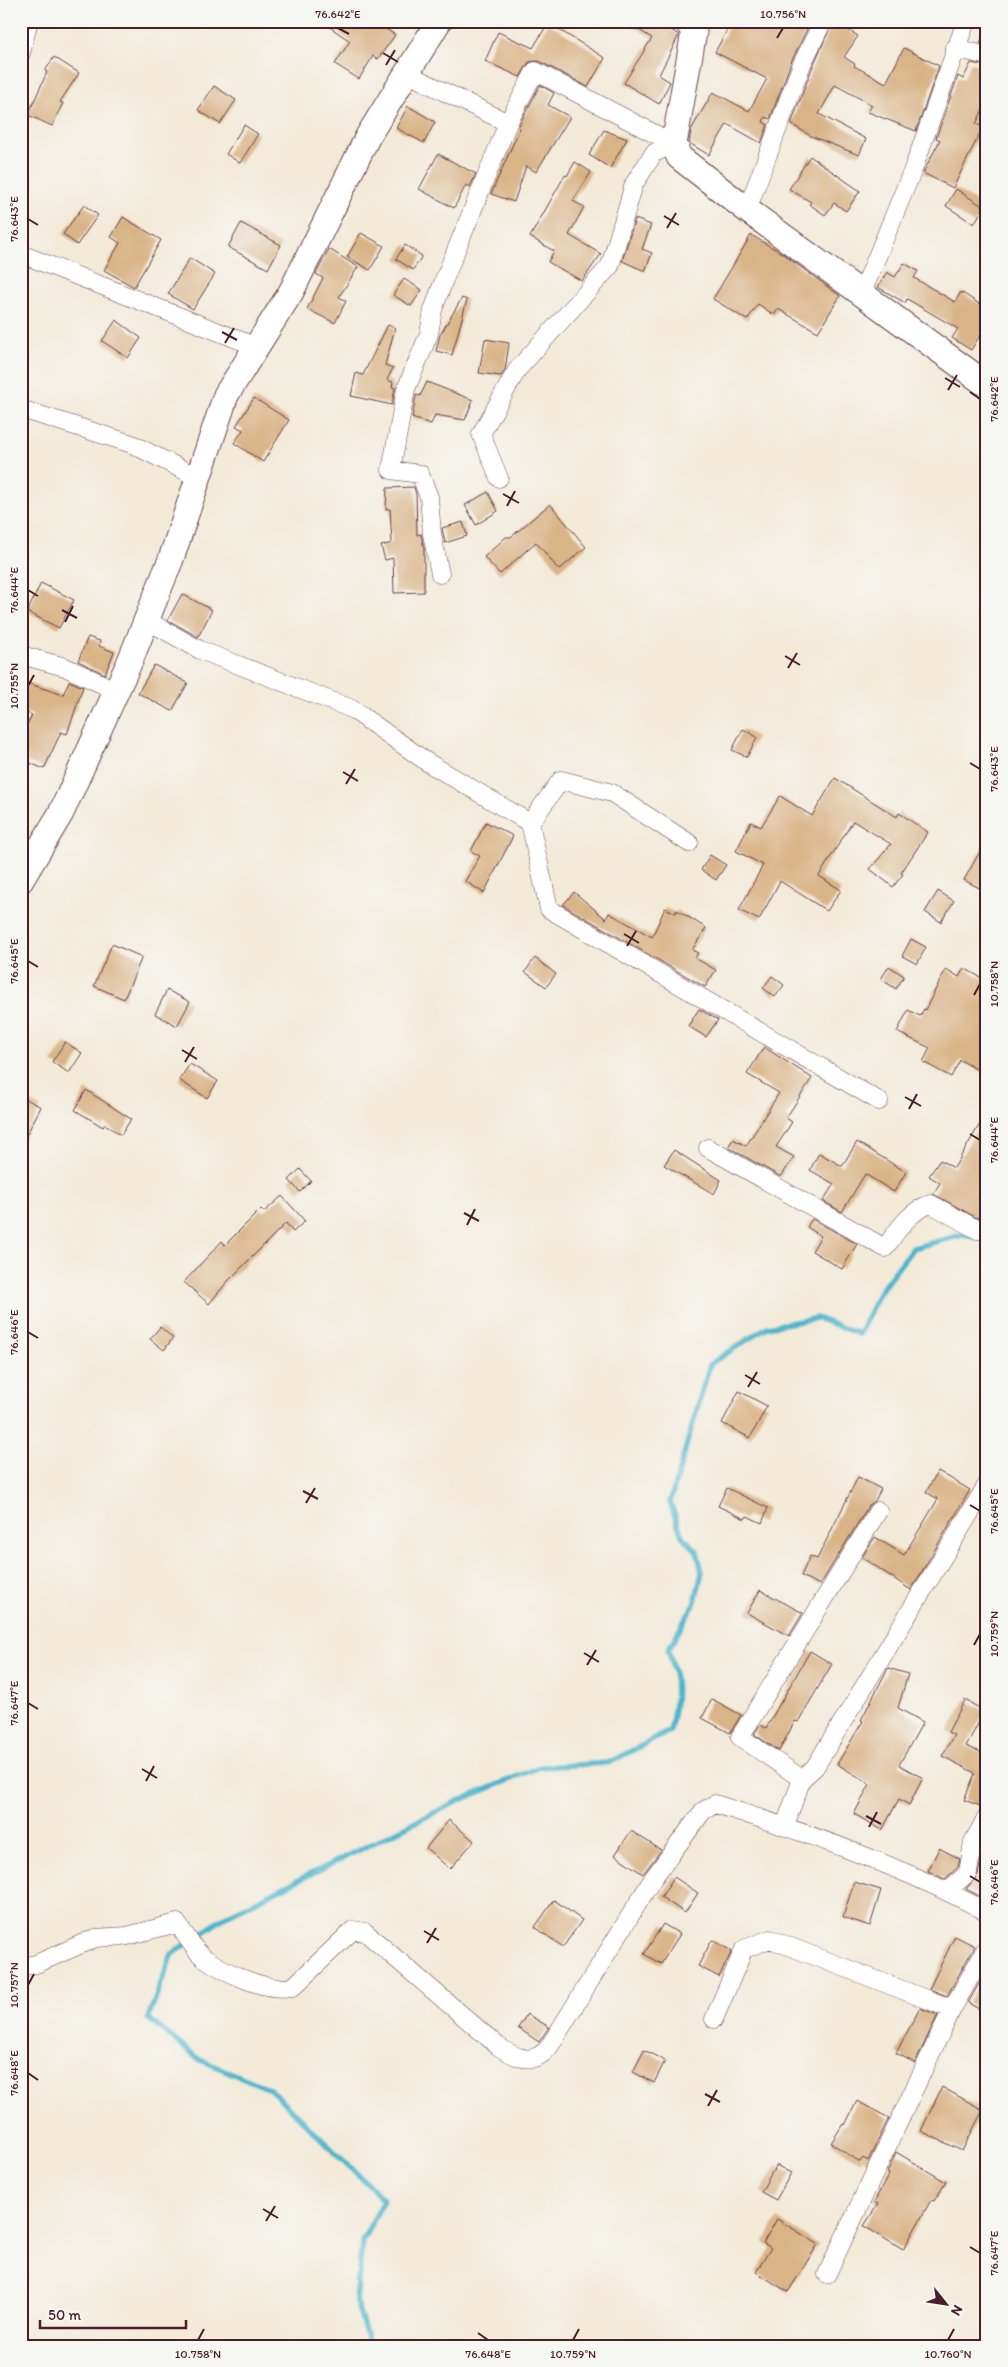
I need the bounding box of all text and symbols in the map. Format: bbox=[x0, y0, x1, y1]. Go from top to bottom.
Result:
text: 76.642°E bbox=[315, 7, 361, 21]
text: 10.756°N bbox=[760, 7, 806, 21]
text: 76.643°E bbox=[7, 196, 21, 242]
text: 76.642°E bbox=[987, 376, 1001, 422]
text: 76.644°E bbox=[7, 567, 21, 613]
text: 10.755°N bbox=[7, 663, 21, 709]
text: 76.643°E bbox=[987, 746, 1001, 792]
text: 76.645°E bbox=[7, 938, 21, 984]
text: 10.758°N bbox=[987, 961, 1001, 1007]
text: 76.644°E bbox=[987, 1117, 1001, 1163]
text: 76.646°E bbox=[7, 1309, 21, 1355]
text: 76.645°E bbox=[987, 1488, 1001, 1534]
text: 10.759°N bbox=[987, 1611, 1001, 1657]
text: 76.647°E bbox=[7, 1680, 21, 1725]
text: 76.646°E bbox=[987, 1859, 1001, 1905]
text: 10.757°N bbox=[7, 1962, 21, 2008]
text: 76.648°E bbox=[7, 2050, 21, 2096]
text: 76.647°E bbox=[987, 2230, 1001, 2275]
north arrow bbox=[920, 2280, 970, 2330]
scale bar bbox=[40, 2297, 186, 2329]
text: N bbox=[947, 2302, 967, 2319]
text: 50 m bbox=[48, 2306, 81, 2324]
text: 10.758°N bbox=[175, 2347, 221, 2361]
text: 76.648°E bbox=[465, 2347, 511, 2361]
text: 10.759°N bbox=[550, 2347, 596, 2361]
text: 10.760°N bbox=[924, 2347, 972, 2361]

